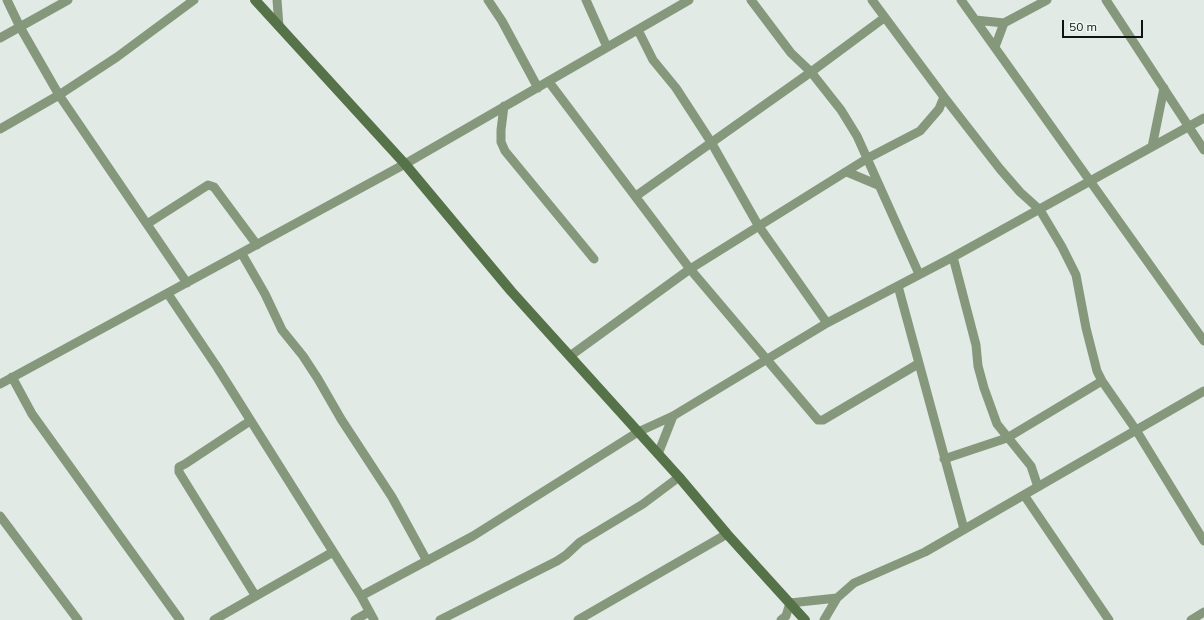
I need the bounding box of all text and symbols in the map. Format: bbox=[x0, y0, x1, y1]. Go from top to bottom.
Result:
scale bar bbox=[1064, 12, 1145, 38]
text: 50 m bbox=[1069, 19, 1097, 34]

